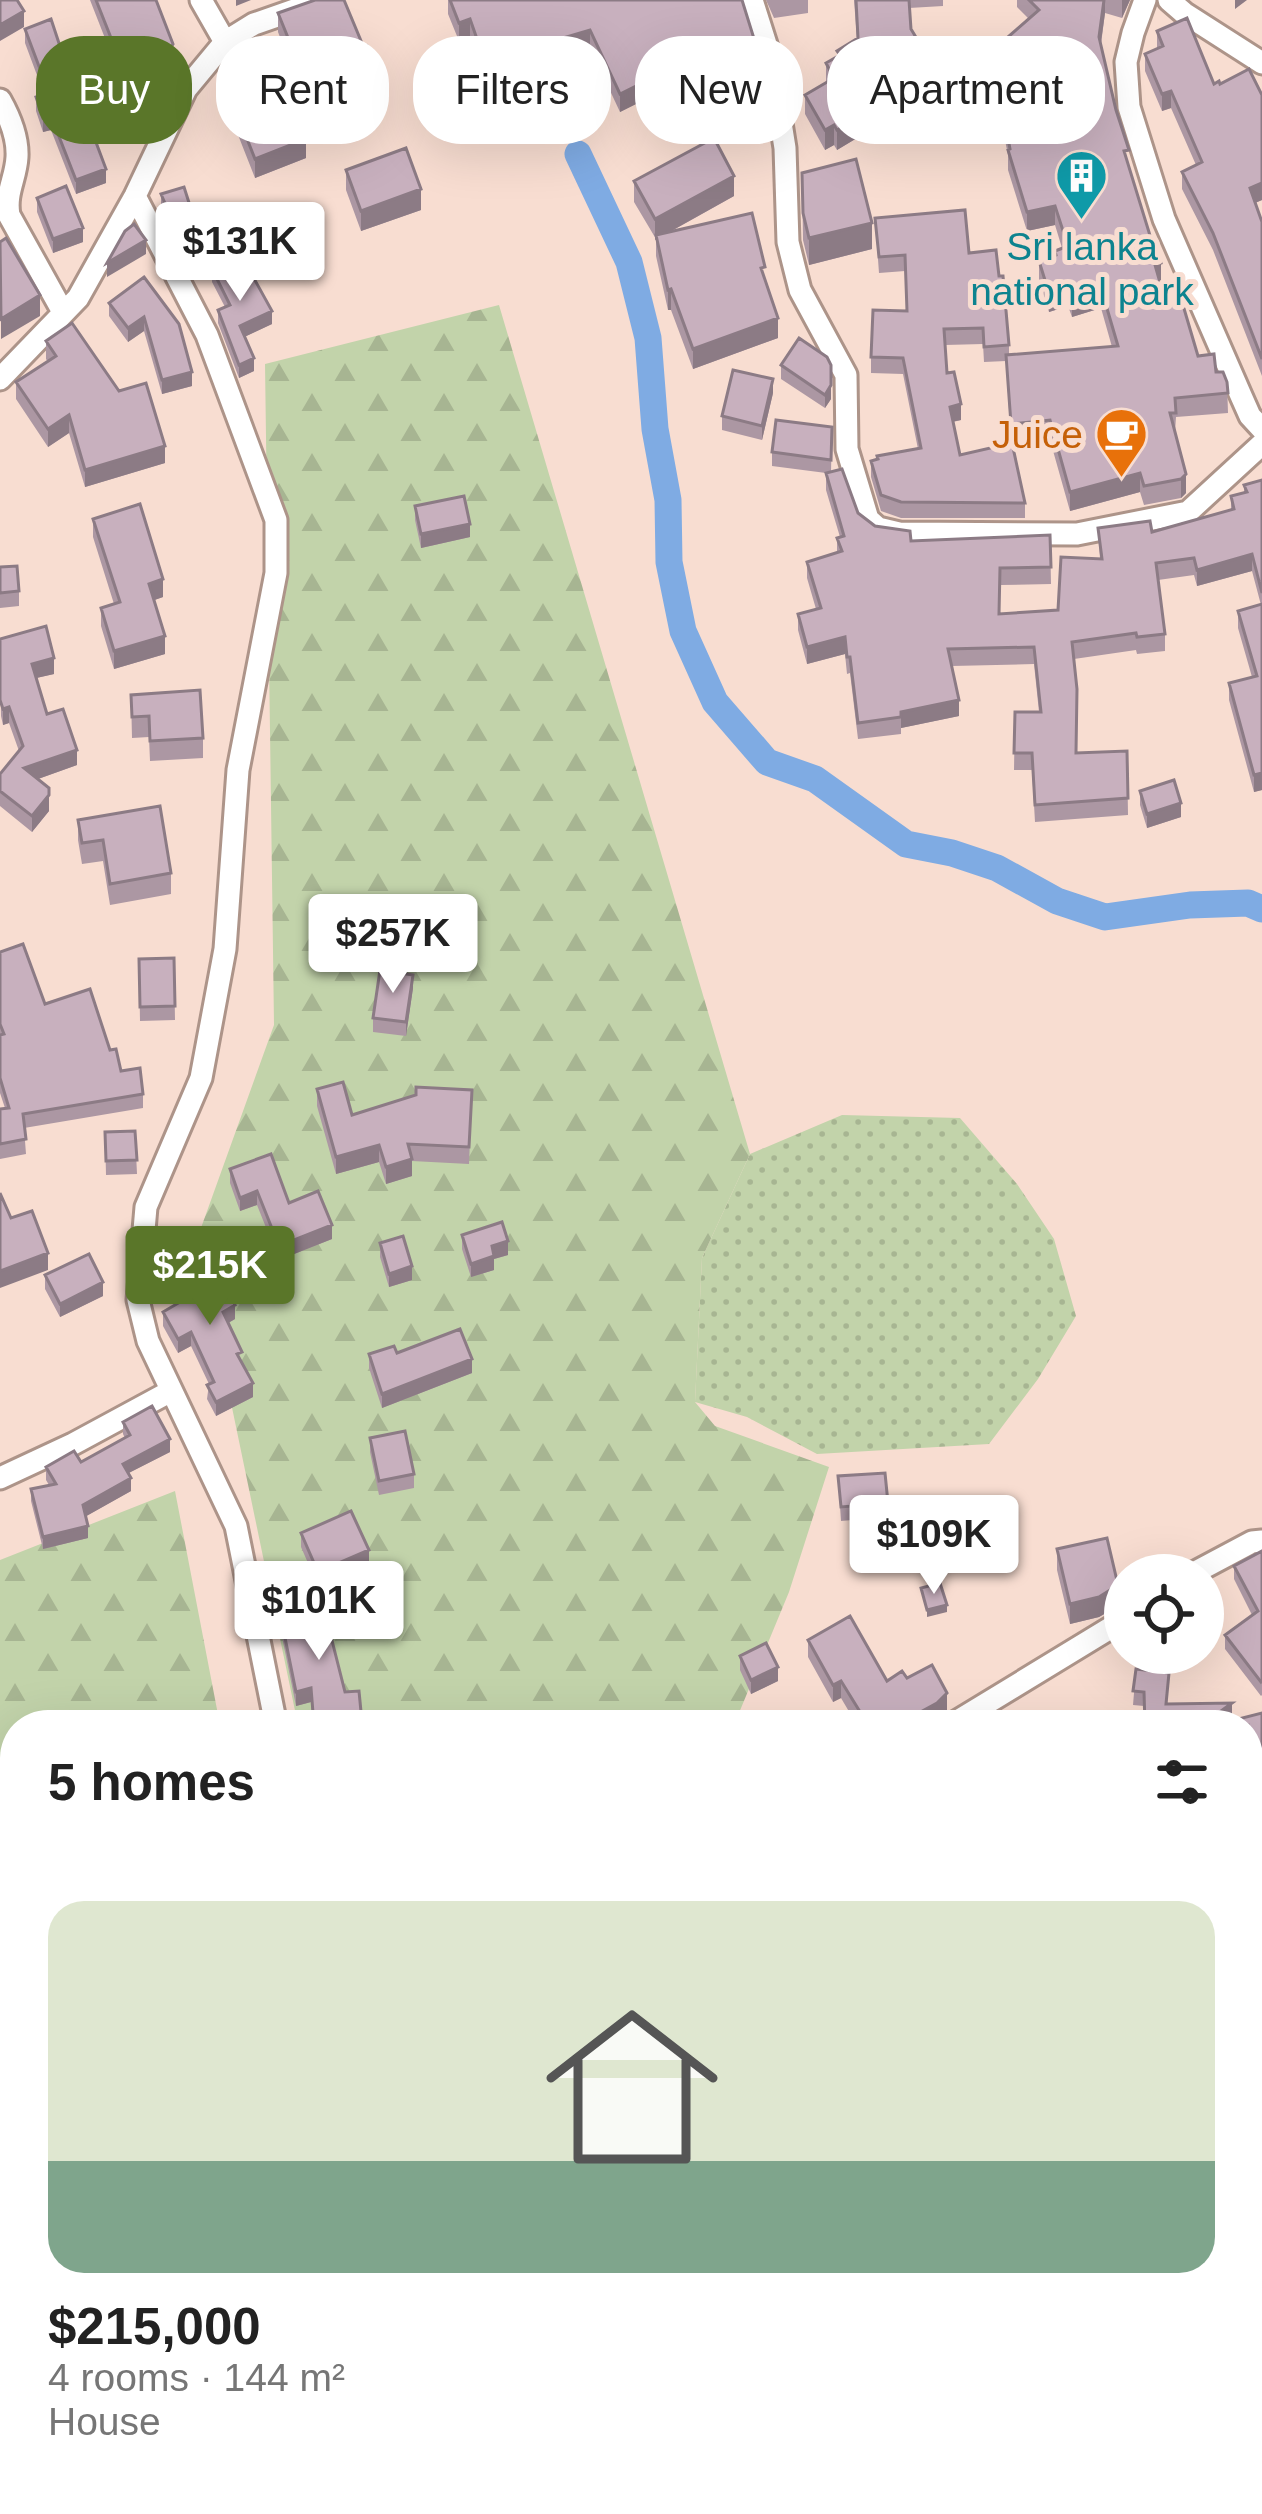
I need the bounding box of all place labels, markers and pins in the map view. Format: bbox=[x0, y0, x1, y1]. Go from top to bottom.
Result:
building icon: Sri lanka national park bbox=[1054, 148, 1110, 222]
pin: $131K bbox=[156, 202, 324, 304]
place label: Sri lanka national park bbox=[970, 225, 1194, 313]
cafe icon: Juice bbox=[1094, 406, 1150, 480]
place label: Juice bbox=[992, 413, 1083, 456]
pin: $257K bbox=[309, 894, 477, 996]
pin: $215K bbox=[126, 1226, 294, 1328]
pin: $109K bbox=[850, 1495, 1018, 1597]
pin: $101K bbox=[235, 1561, 403, 1663]

